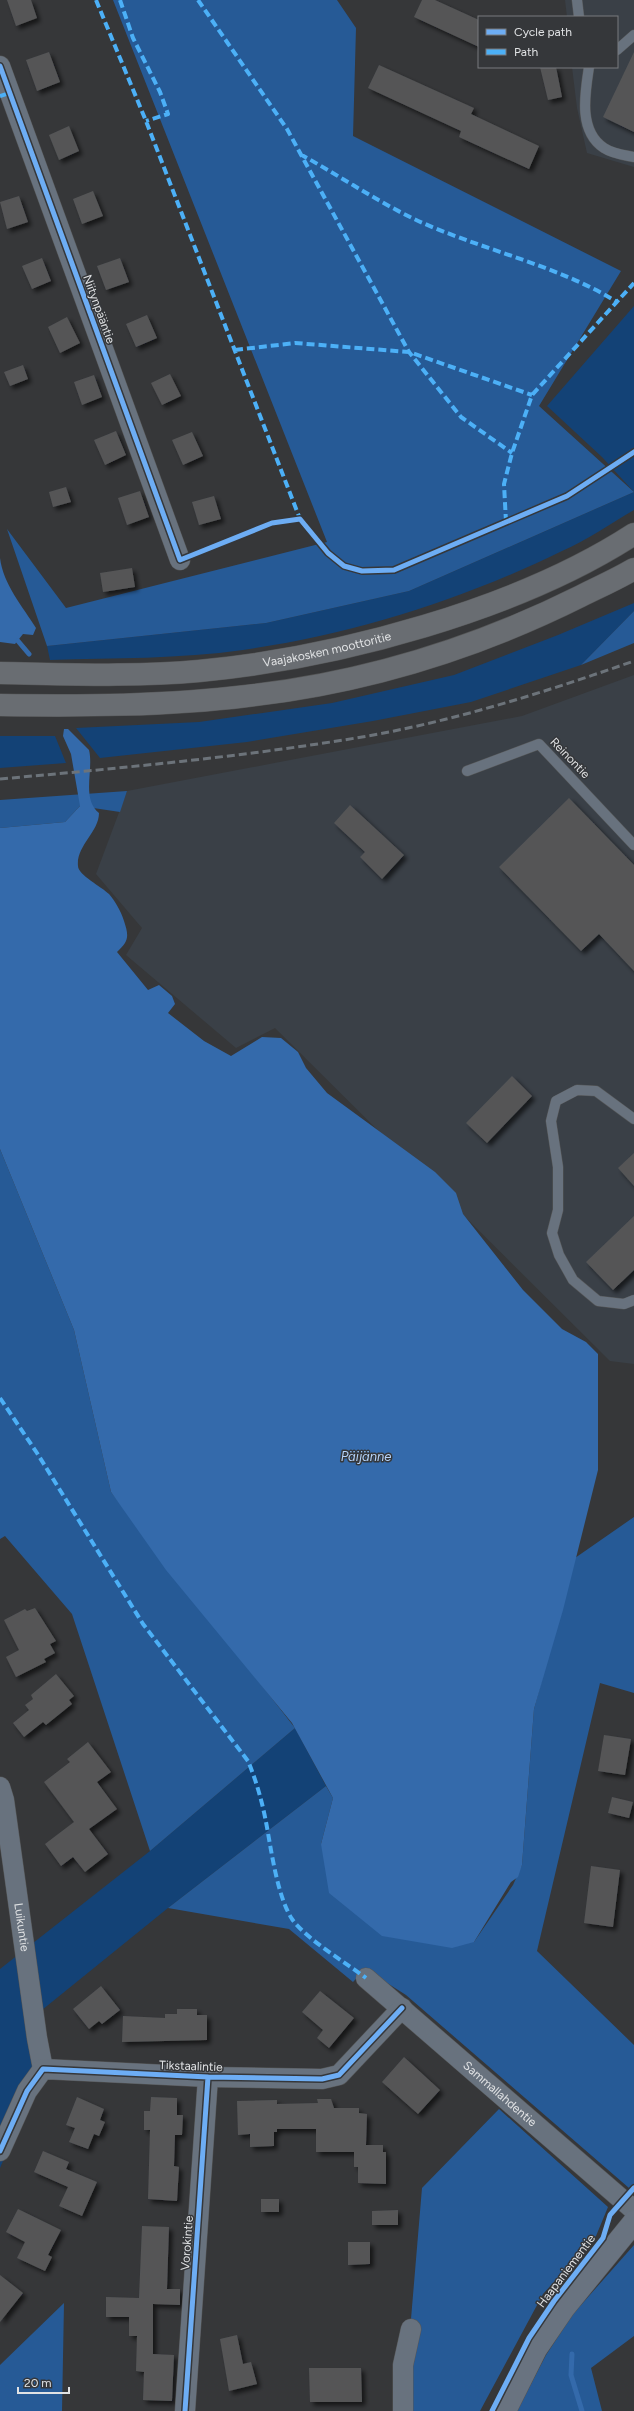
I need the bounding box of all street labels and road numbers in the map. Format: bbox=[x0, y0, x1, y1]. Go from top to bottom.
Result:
street label: Niitynpääntie bbox=[80, 273, 118, 346]
street label: Vaajakosken moottoritie bbox=[262, 629, 393, 670]
street label: Reinontie bbox=[547, 735, 593, 782]
street label: Luikuntie bbox=[11, 1902, 32, 1953]
street label: Tikstaalintie bbox=[159, 2058, 223, 2074]
street label: Sammallahdentie bbox=[460, 2058, 540, 2130]
street label: Vorokintie bbox=[178, 2215, 196, 2271]
street label: Haapaniementie bbox=[534, 2231, 598, 2310]

